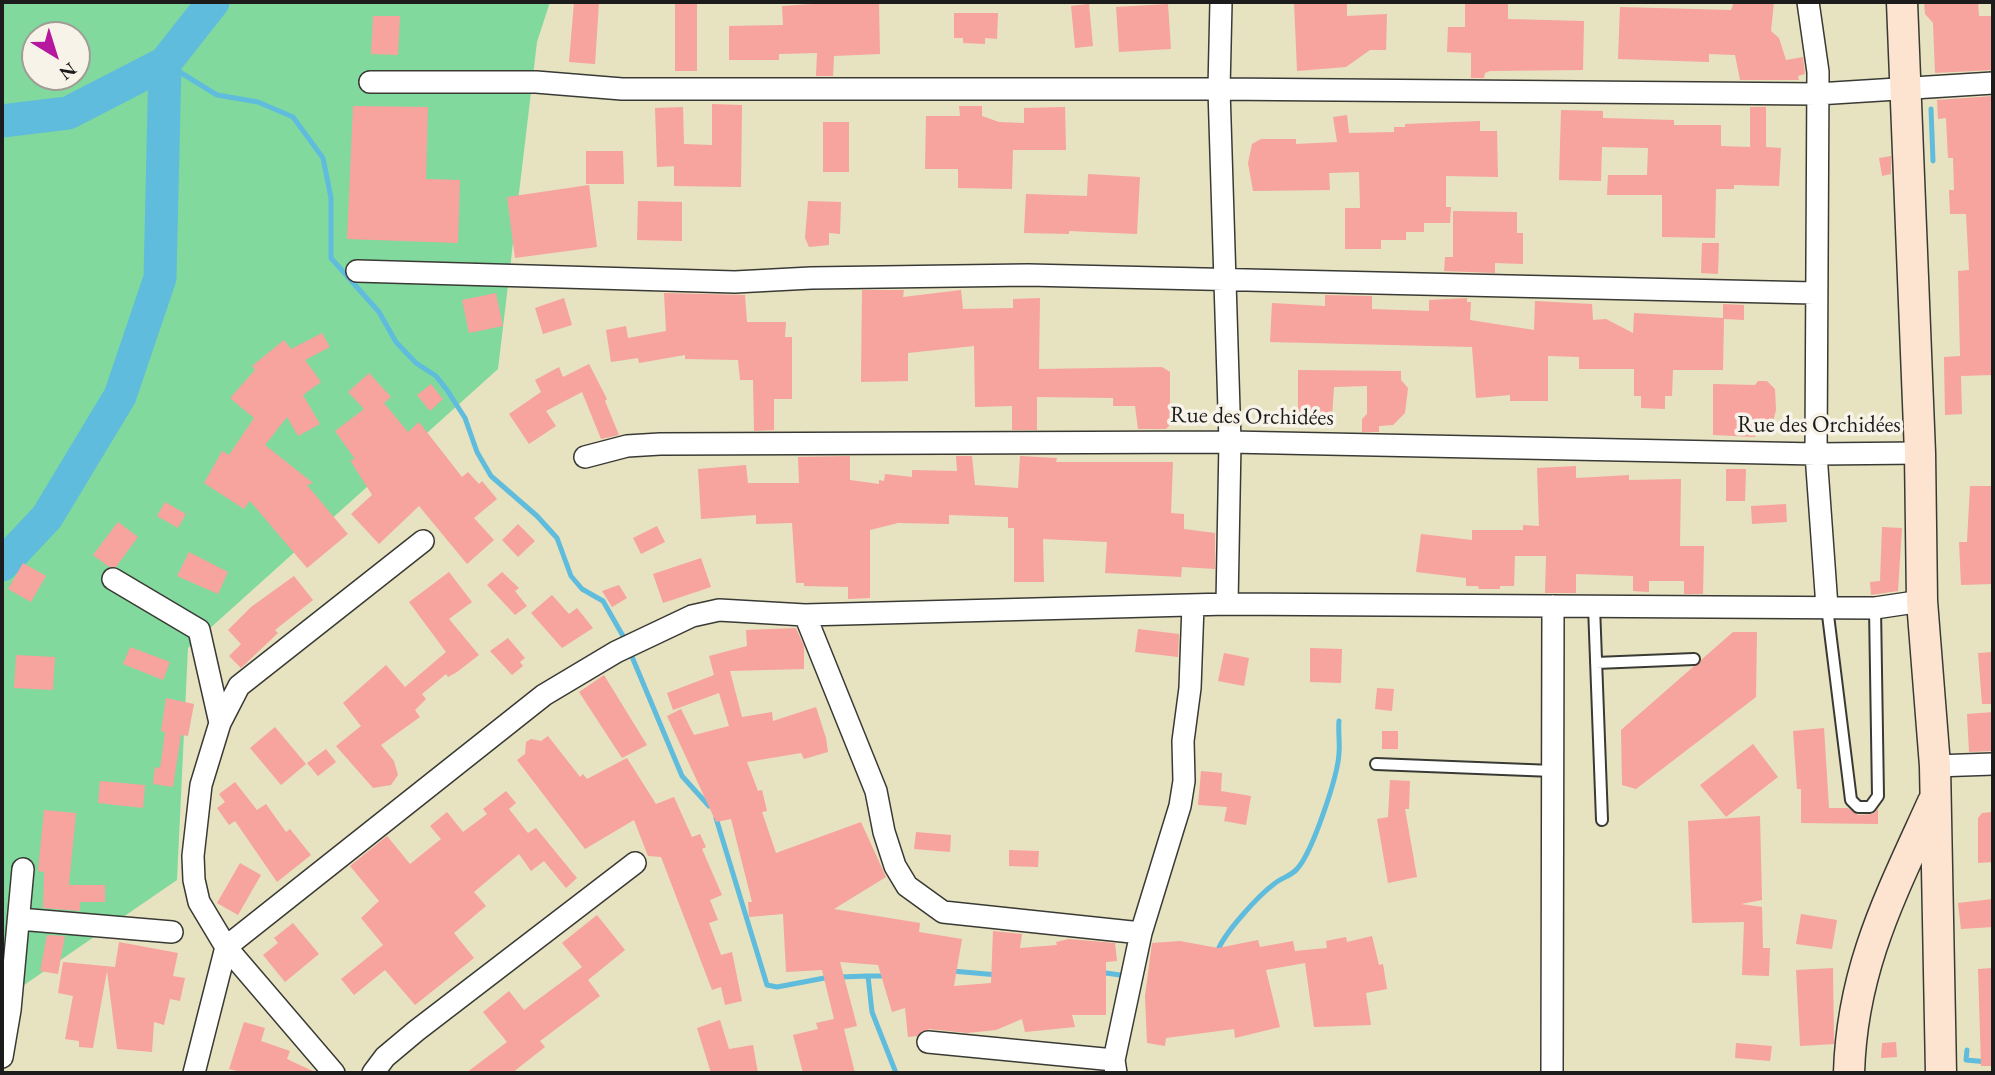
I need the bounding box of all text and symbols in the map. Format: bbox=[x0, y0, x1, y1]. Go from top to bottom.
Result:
north arrow bbox=[21, 21, 91, 91]
text: N bbox=[54, 57, 82, 86]
street label: Rue des Orchidées bbox=[1170, 402, 1334, 432]
street label: Rue des Orchidées bbox=[1737, 412, 1901, 440]

